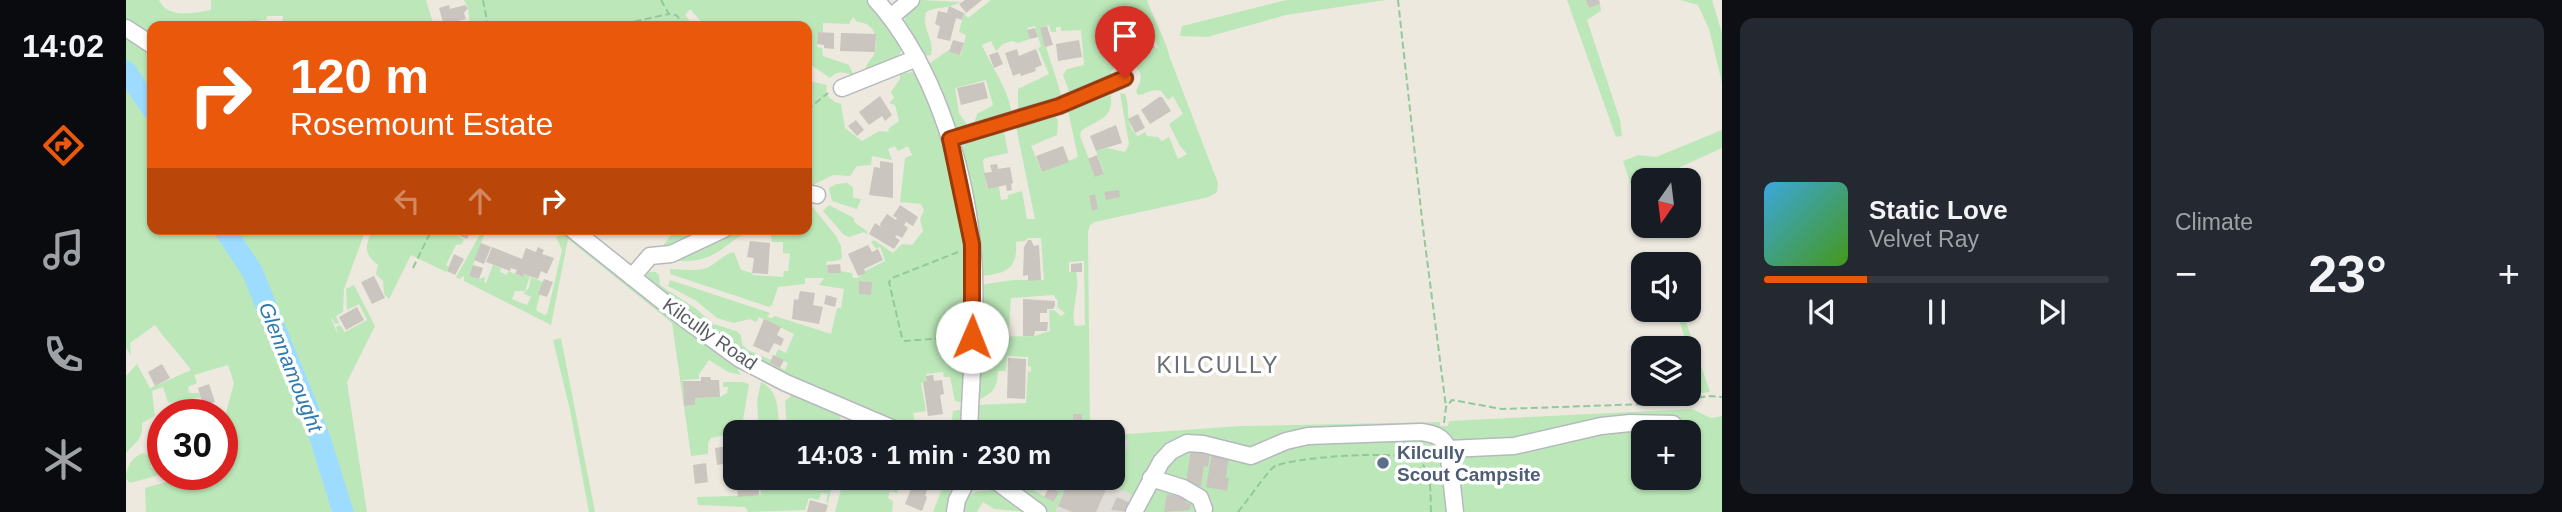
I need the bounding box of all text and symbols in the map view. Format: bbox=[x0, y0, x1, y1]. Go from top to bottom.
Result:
pin bbox=[1095, 6, 1155, 78]
icon: arrive bbox=[1106, 17, 1144, 55]
text: 14:02 bbox=[22, 28, 104, 64]
icon: right bbox=[175, 49, 266, 140]
text: 120 m bbox=[290, 49, 429, 103]
text: Rosemount Estate bbox=[290, 106, 553, 142]
icon: directions bbox=[39, 121, 88, 170]
north arrow bbox=[1631, 168, 1701, 238]
map controls bbox=[1631, 168, 1701, 490]
icon: left bbox=[388, 182, 426, 220]
icon: ahead bbox=[461, 182, 499, 220]
icon: right bbox=[534, 182, 572, 220]
text: Static Love bbox=[1869, 195, 2008, 225]
text: Climate bbox=[2175, 209, 2253, 235]
icon: music bbox=[39, 225, 88, 274]
text: Velvet Ray bbox=[1869, 226, 1979, 252]
text: 23° bbox=[2308, 245, 2387, 303]
button: sound bbox=[1631, 252, 1701, 322]
text: − bbox=[2175, 253, 2197, 295]
text: + bbox=[2498, 253, 2520, 295]
icon: previous bbox=[1803, 293, 1841, 331]
icon: pause bbox=[1918, 293, 1956, 331]
icon: next bbox=[2033, 293, 2071, 331]
street label: Kilcully Road bbox=[659, 294, 761, 374]
water label: Glennamought bbox=[255, 299, 328, 436]
position arrow bbox=[935, 300, 1009, 374]
icon: phone bbox=[39, 330, 88, 379]
button: layers bbox=[1631, 336, 1701, 406]
district label: KILCULLY bbox=[1157, 352, 1279, 378]
speed limit sign: 30 bbox=[147, 399, 238, 490]
button: + bbox=[1631, 420, 1701, 490]
icon: climate bbox=[39, 435, 88, 484]
text: 14:03 · 1 min · 230 m bbox=[797, 440, 1051, 470]
place label: Kilcully Scout Campsite bbox=[1397, 442, 1541, 485]
marker: Kilcully Scout Campsite bbox=[1375, 455, 1391, 471]

